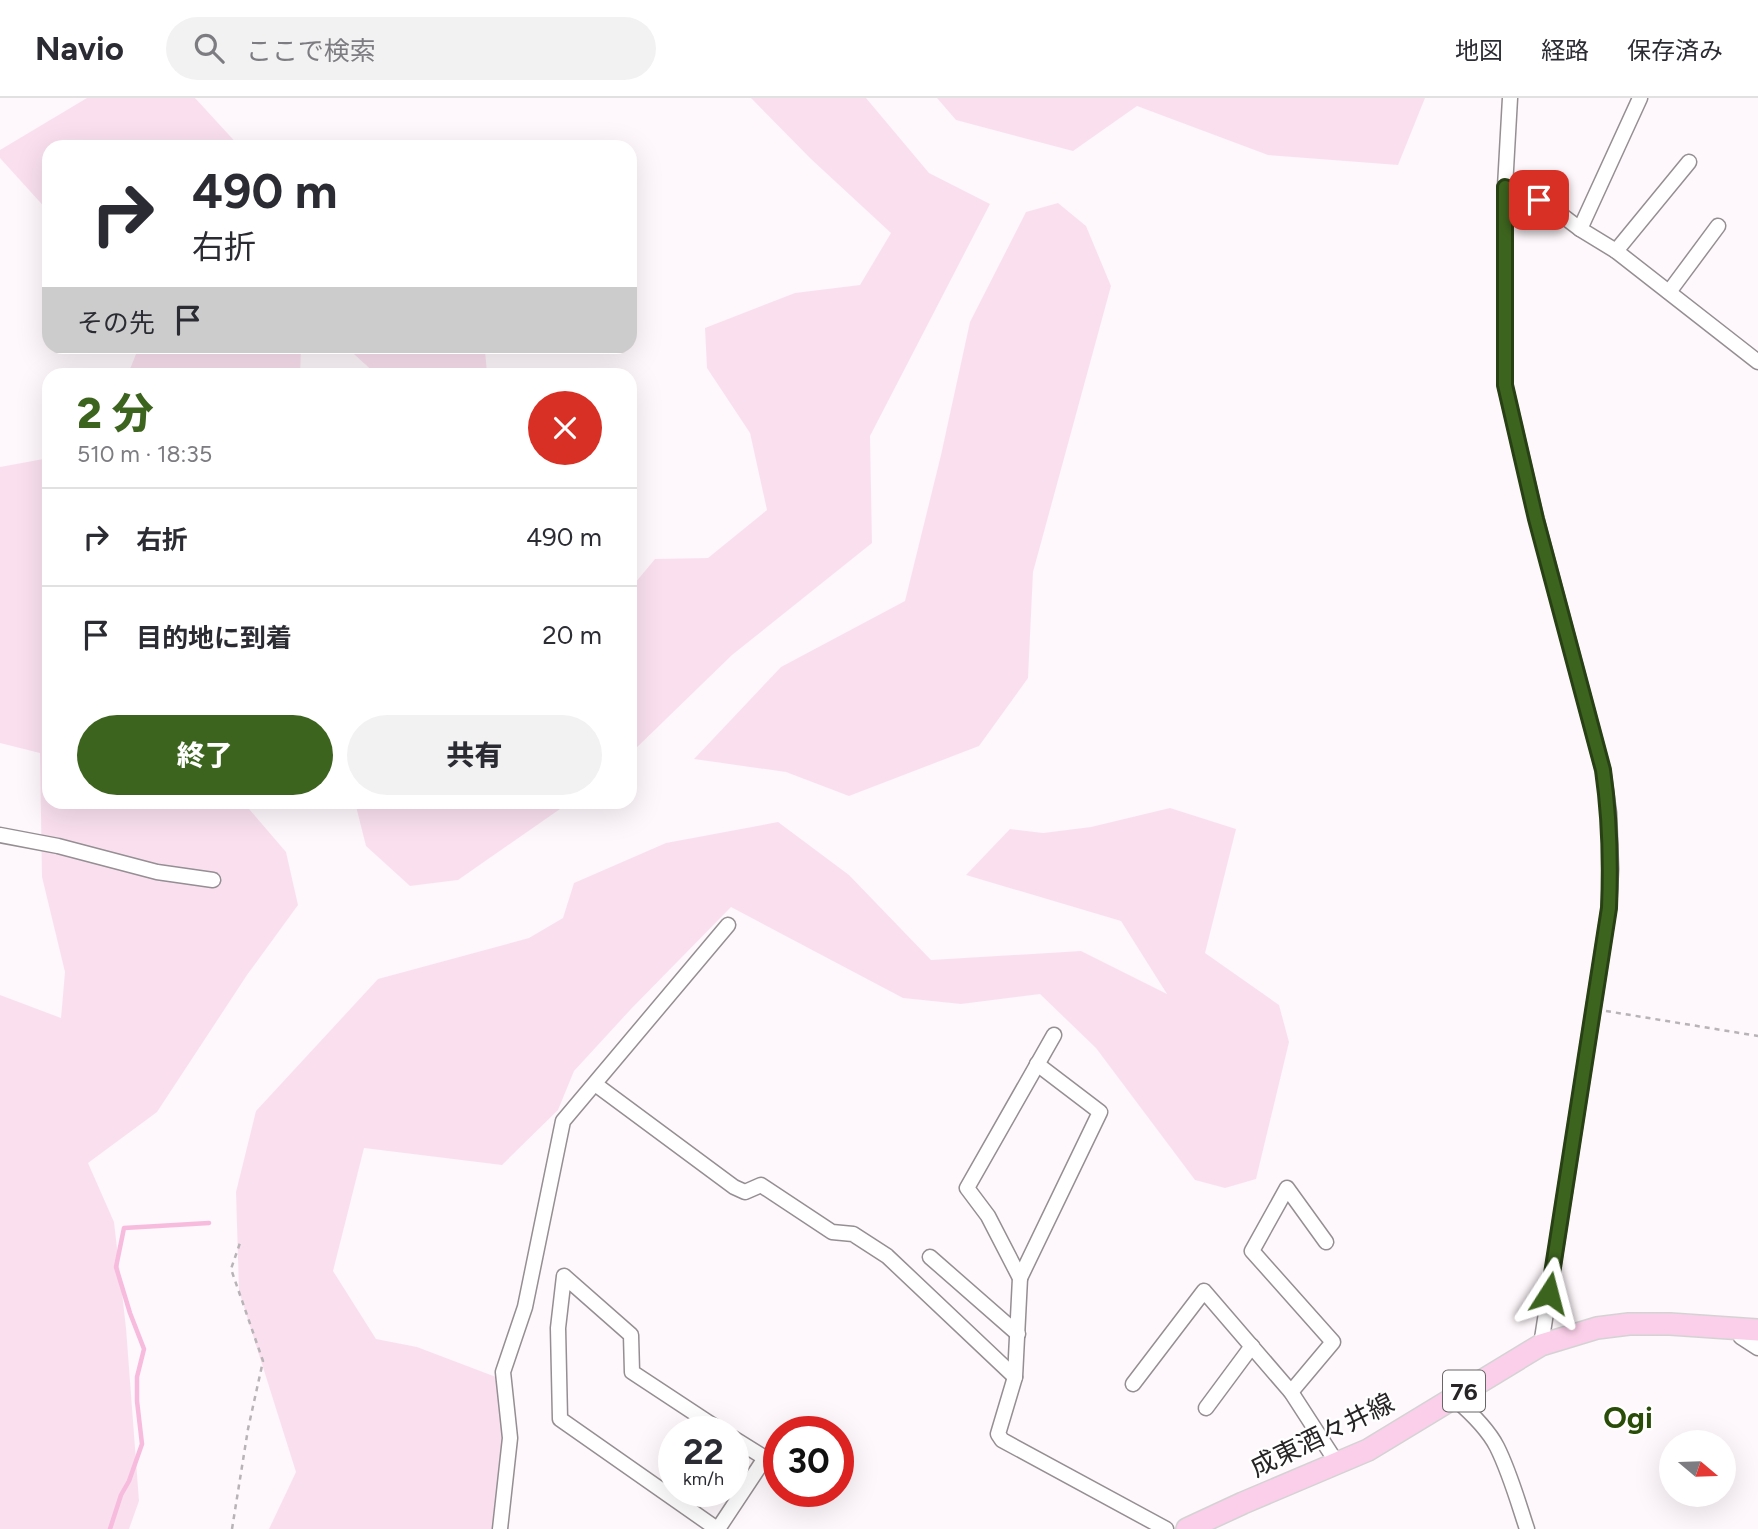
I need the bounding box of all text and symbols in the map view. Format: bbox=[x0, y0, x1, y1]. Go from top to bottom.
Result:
search box bbox=[166, 17, 656, 80]
text: Navio bbox=[35, 29, 124, 68]
icon: search bbox=[190, 29, 228, 67]
text: ここで検索 bbox=[246, 35, 376, 67]
text: 地図 bbox=[1455, 36, 1503, 65]
text: 経路 bbox=[1541, 36, 1589, 65]
text: 保存済み bbox=[1627, 36, 1723, 65]
text: 490 m bbox=[192, 161, 338, 220]
icon: right bbox=[77, 168, 168, 259]
pin bbox=[1509, 170, 1569, 230]
icon: arrive bbox=[1520, 181, 1558, 219]
text: 右折 bbox=[192, 228, 256, 266]
icon: arrive bbox=[169, 301, 207, 339]
text: その先 bbox=[77, 307, 155, 339]
text: 2 分 bbox=[77, 388, 154, 439]
button: close bbox=[528, 391, 602, 465]
text: 510 m · 18:35 bbox=[77, 440, 212, 468]
icon: right bbox=[77, 518, 115, 556]
text: 490 m bbox=[526, 521, 602, 553]
text: 右折 bbox=[136, 524, 188, 556]
icon: arrive bbox=[77, 616, 115, 654]
text: 20 m bbox=[542, 619, 602, 651]
text: 目的地に到着 bbox=[136, 622, 292, 654]
button: 終了 bbox=[77, 715, 333, 795]
button: 共有 bbox=[347, 715, 602, 795]
position arrow bbox=[1512, 1256, 1586, 1330]
road number: 76 bbox=[1443, 1371, 1485, 1412]
street label: 成東酒々井線 bbox=[1245, 1386, 1399, 1484]
district label: Ogi bbox=[1603, 1399, 1653, 1436]
speed limit sign: 30 bbox=[763, 1416, 854, 1507]
north arrow bbox=[1659, 1430, 1736, 1507]
map controls bbox=[1659, 1430, 1736, 1507]
text: 22 bbox=[683, 1431, 724, 1473]
text: km/h bbox=[683, 1468, 724, 1490]

